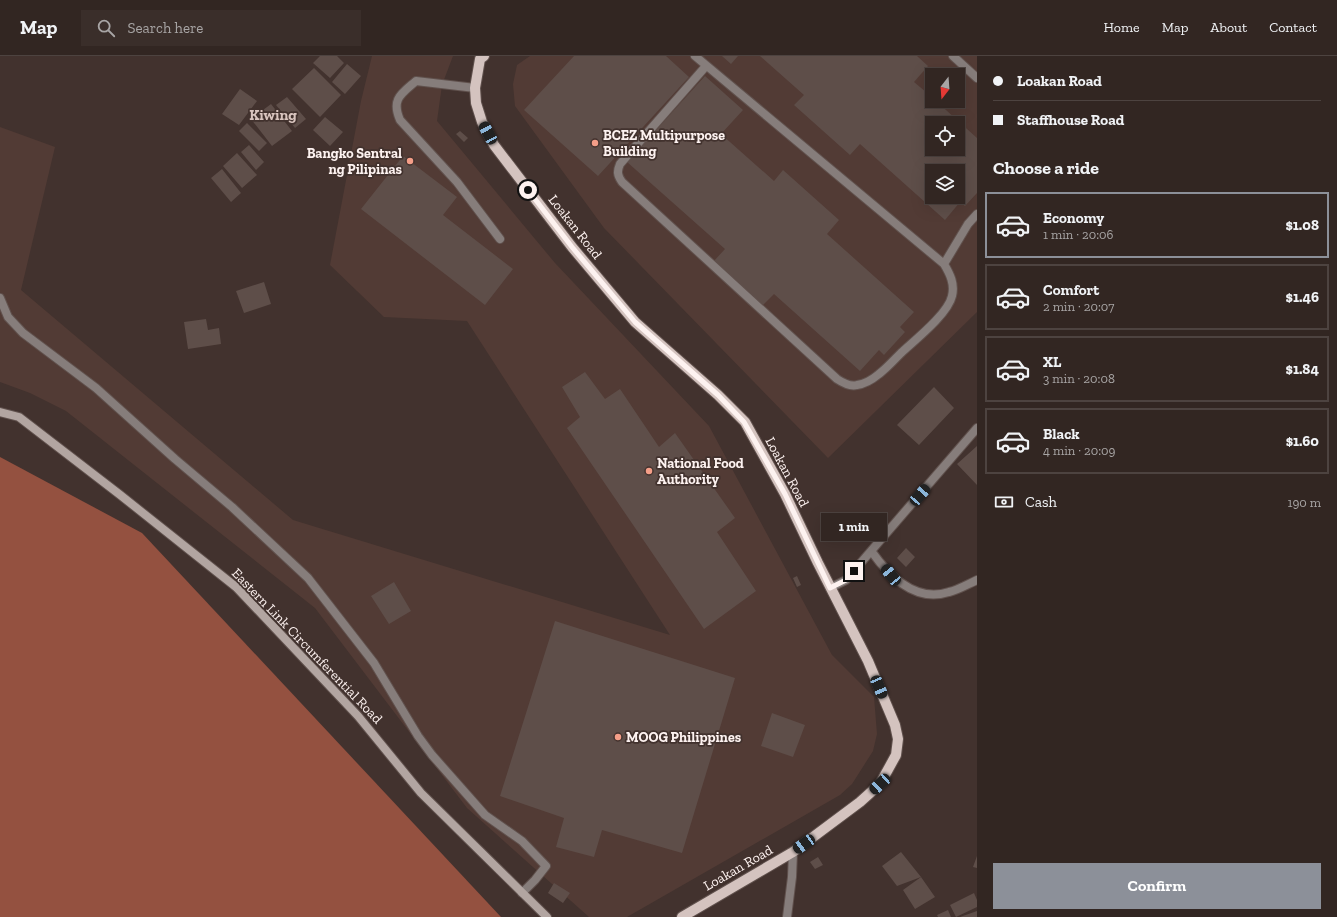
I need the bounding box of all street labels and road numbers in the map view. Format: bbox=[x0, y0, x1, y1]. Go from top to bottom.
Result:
street label: Loakan Road bbox=[545, 191, 606, 263]
street label: Loakan Road bbox=[761, 434, 813, 510]
street label: Eastern Link Circumferential Road bbox=[228, 565, 386, 728]
street label: Loakan Road bbox=[700, 841, 776, 895]

